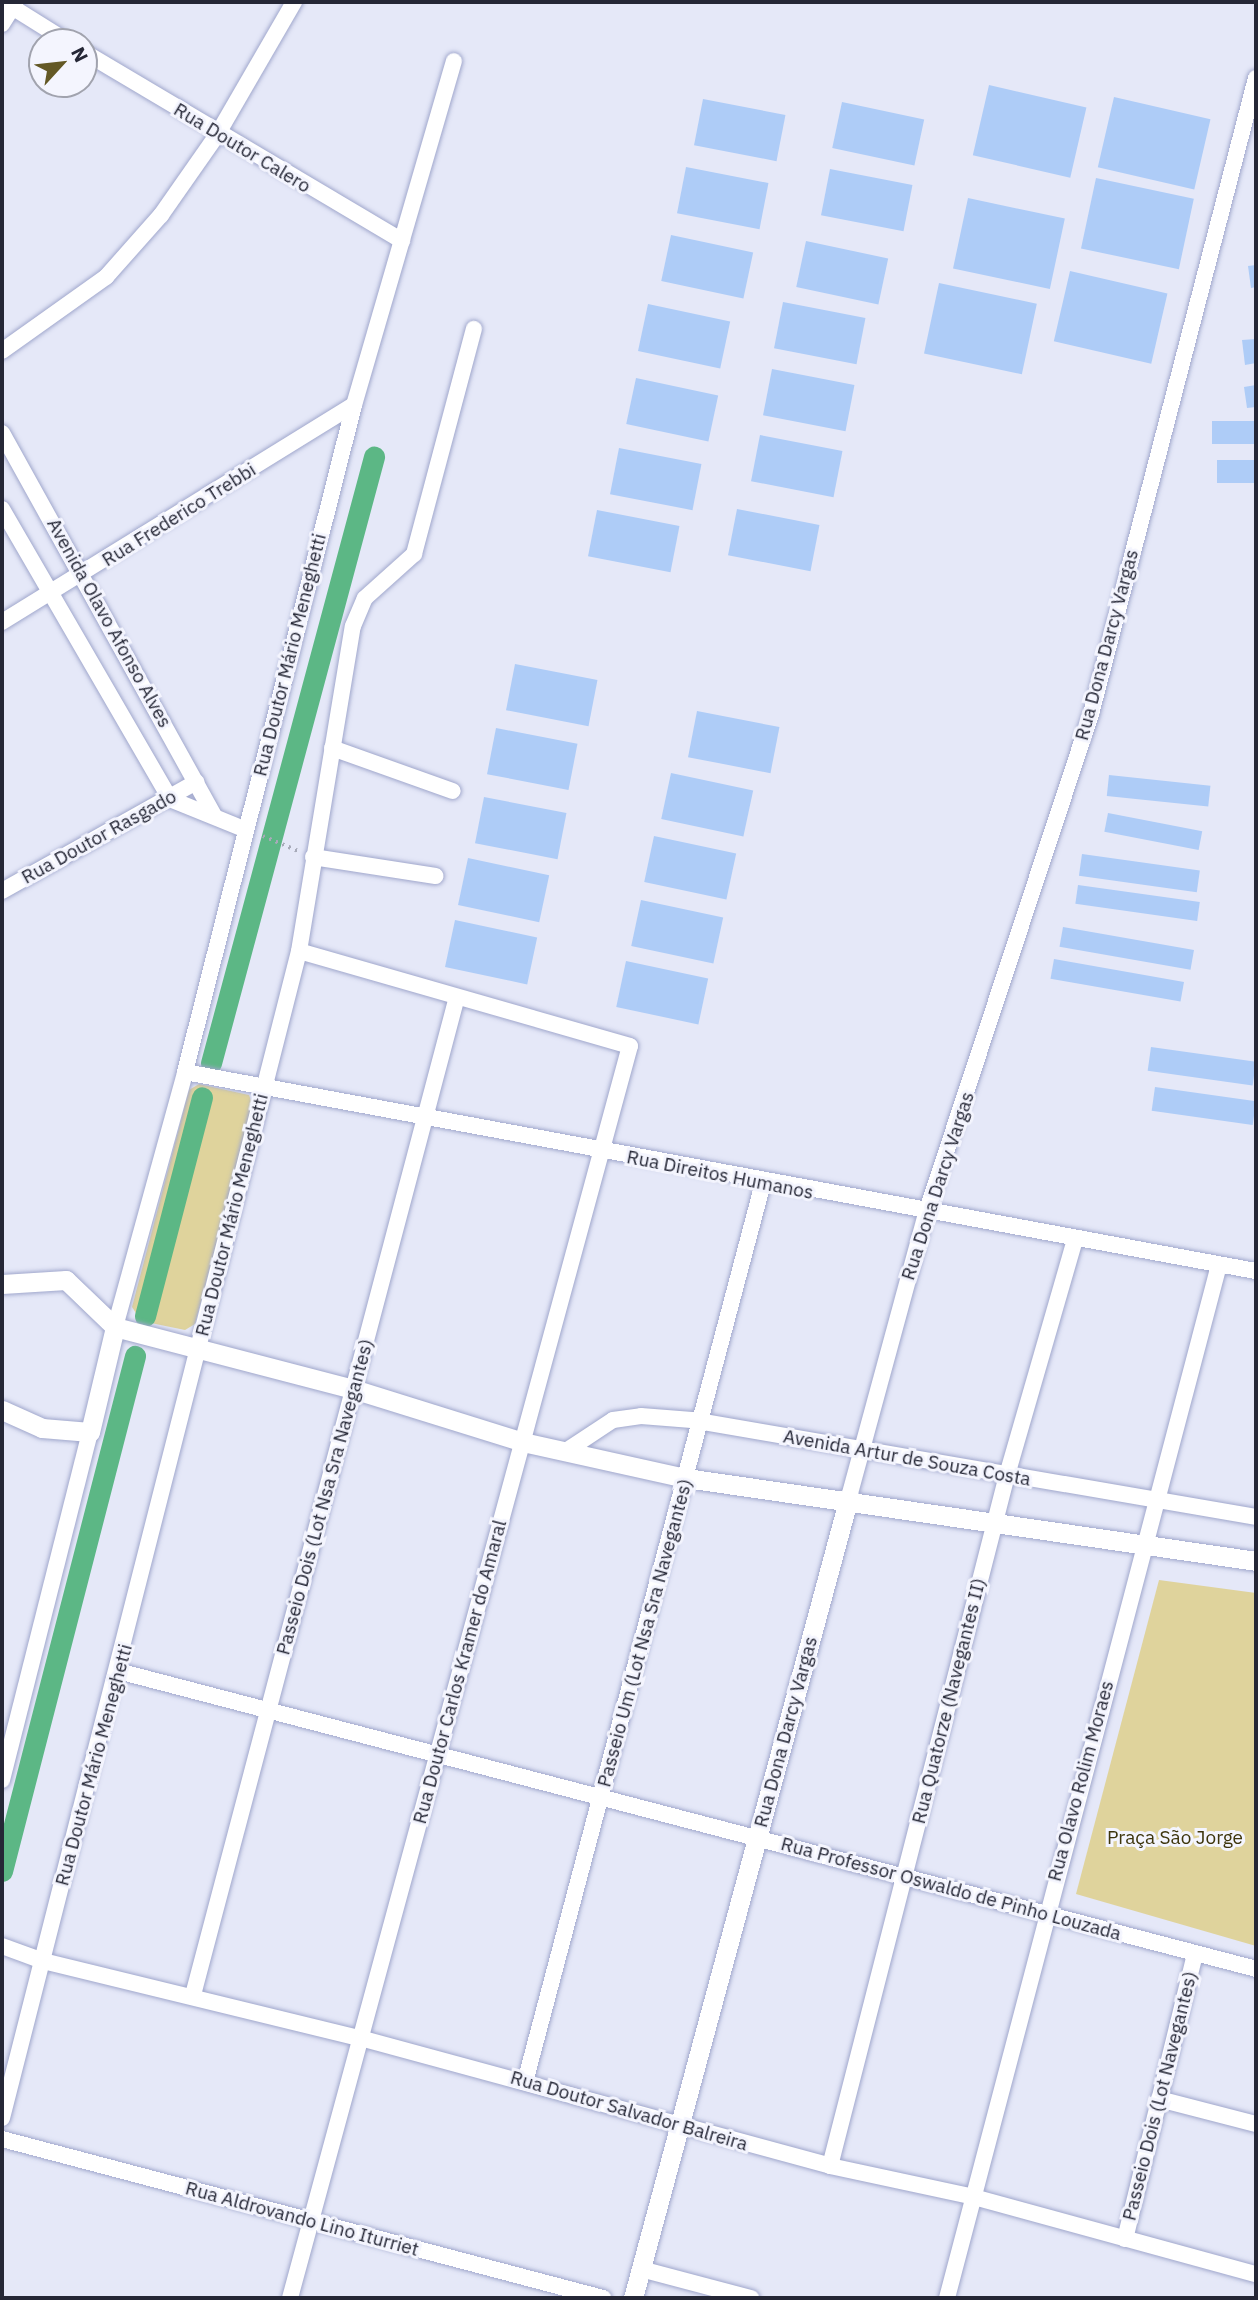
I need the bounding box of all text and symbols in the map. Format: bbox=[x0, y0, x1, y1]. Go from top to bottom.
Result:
north arrow bbox=[28, 28, 98, 98]
text: N bbox=[66, 43, 94, 66]
street label: Rua Doutor Calero bbox=[169, 98, 315, 198]
street label: Rua Frederico Trebbi bbox=[98, 458, 260, 572]
street label: Avenida Olavo Afonso Alves bbox=[42, 514, 176, 732]
street label: Rua Doutor Mário Meneghetti bbox=[249, 531, 331, 779]
street label: Rua Dona Darcy Vargas bbox=[1071, 547, 1143, 743]
street label: Rua Doutor Rasgado bbox=[18, 785, 180, 889]
street label: Rua Dona Darcy Vargas bbox=[897, 1089, 979, 1283]
street label: Rua Doutor Mário Meneghetti bbox=[191, 1091, 273, 1339]
street label: Rua Direitos Humanos bbox=[625, 1146, 815, 1204]
street label: Passeio Dois (Lot Nsa Sra Navegantes) bbox=[272, 1337, 378, 1657]
street label: Avenida Artur de Souza Costa bbox=[781, 1425, 1033, 1491]
street label: Passeio Um (Lot Nsa Sra Navegantes) bbox=[593, 1476, 697, 1790]
street label: Rua Doutor Carlos Kramer do Amaral bbox=[408, 1518, 512, 1826]
street label: Rua Quatorze (Navegantes II) bbox=[907, 1576, 991, 1826]
street label: Rua Dona Darcy Vargas bbox=[750, 1634, 822, 1830]
street label: Rua Doutor Mário Meneghetti bbox=[51, 1642, 137, 1888]
street label: Rua Olavo Rolim Moraes bbox=[1043, 1678, 1119, 1884]
park label: Praça São Jorge bbox=[1107, 1827, 1243, 1849]
street label: Rua Professor Oswaldo de Pinho Louzada bbox=[778, 1832, 1124, 1946]
street label: Passeio Dois (Lot Navegantes) bbox=[1118, 1969, 1202, 2223]
street label: Rua Doutor Salvador Balreira bbox=[508, 2066, 750, 2156]
street label: Rua Aldrovando Lino Iturriet bbox=[183, 2177, 421, 2261]

